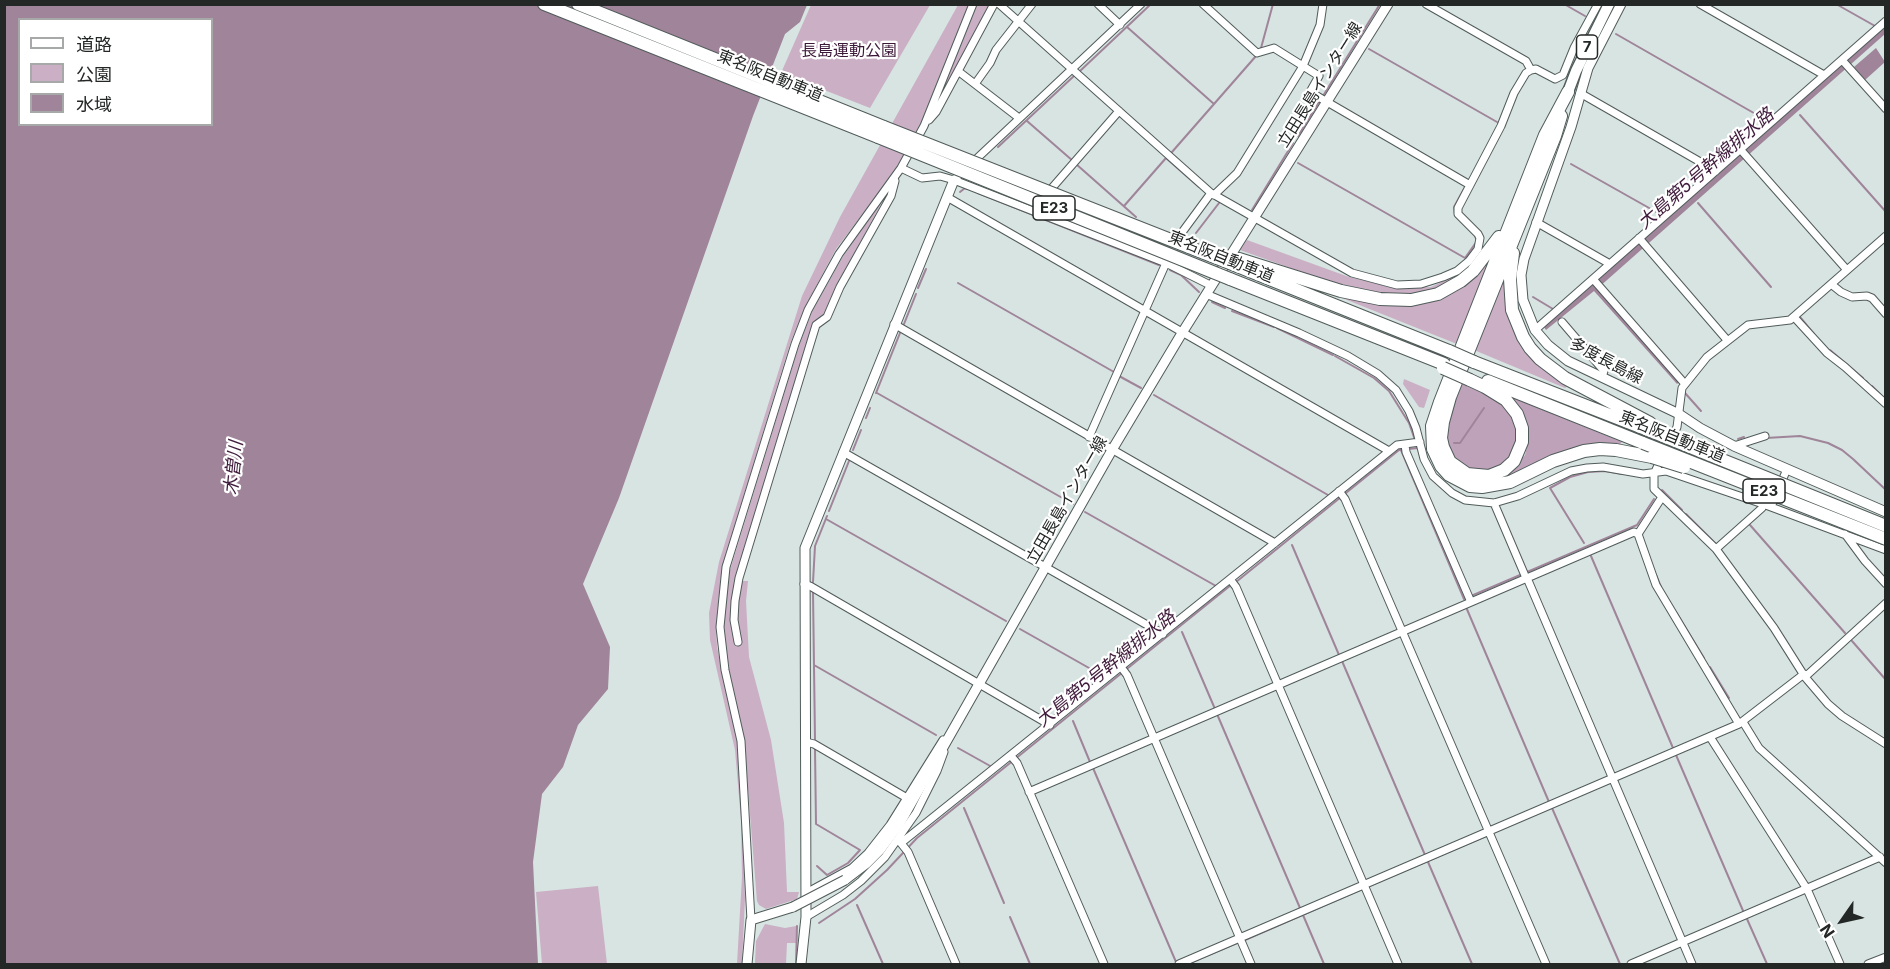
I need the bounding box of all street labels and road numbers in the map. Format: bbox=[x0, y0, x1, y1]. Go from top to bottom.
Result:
street label: 立田長島インター線 bbox=[1274, 19, 1366, 151]
road number: 7 bbox=[1576, 35, 1598, 59]
street label: 東名阪自動車道 bbox=[714, 46, 826, 106]
road number: E23 bbox=[1033, 196, 1075, 220]
street label: 東名阪自動車道 bbox=[1165, 227, 1277, 287]
street label: 多度長島線 bbox=[1566, 334, 1646, 388]
street label: 東名阪自動車道 bbox=[1616, 407, 1728, 467]
street label: 立田長島インター線 bbox=[1023, 433, 1111, 567]
road number: E23 bbox=[1743, 479, 1785, 503]

